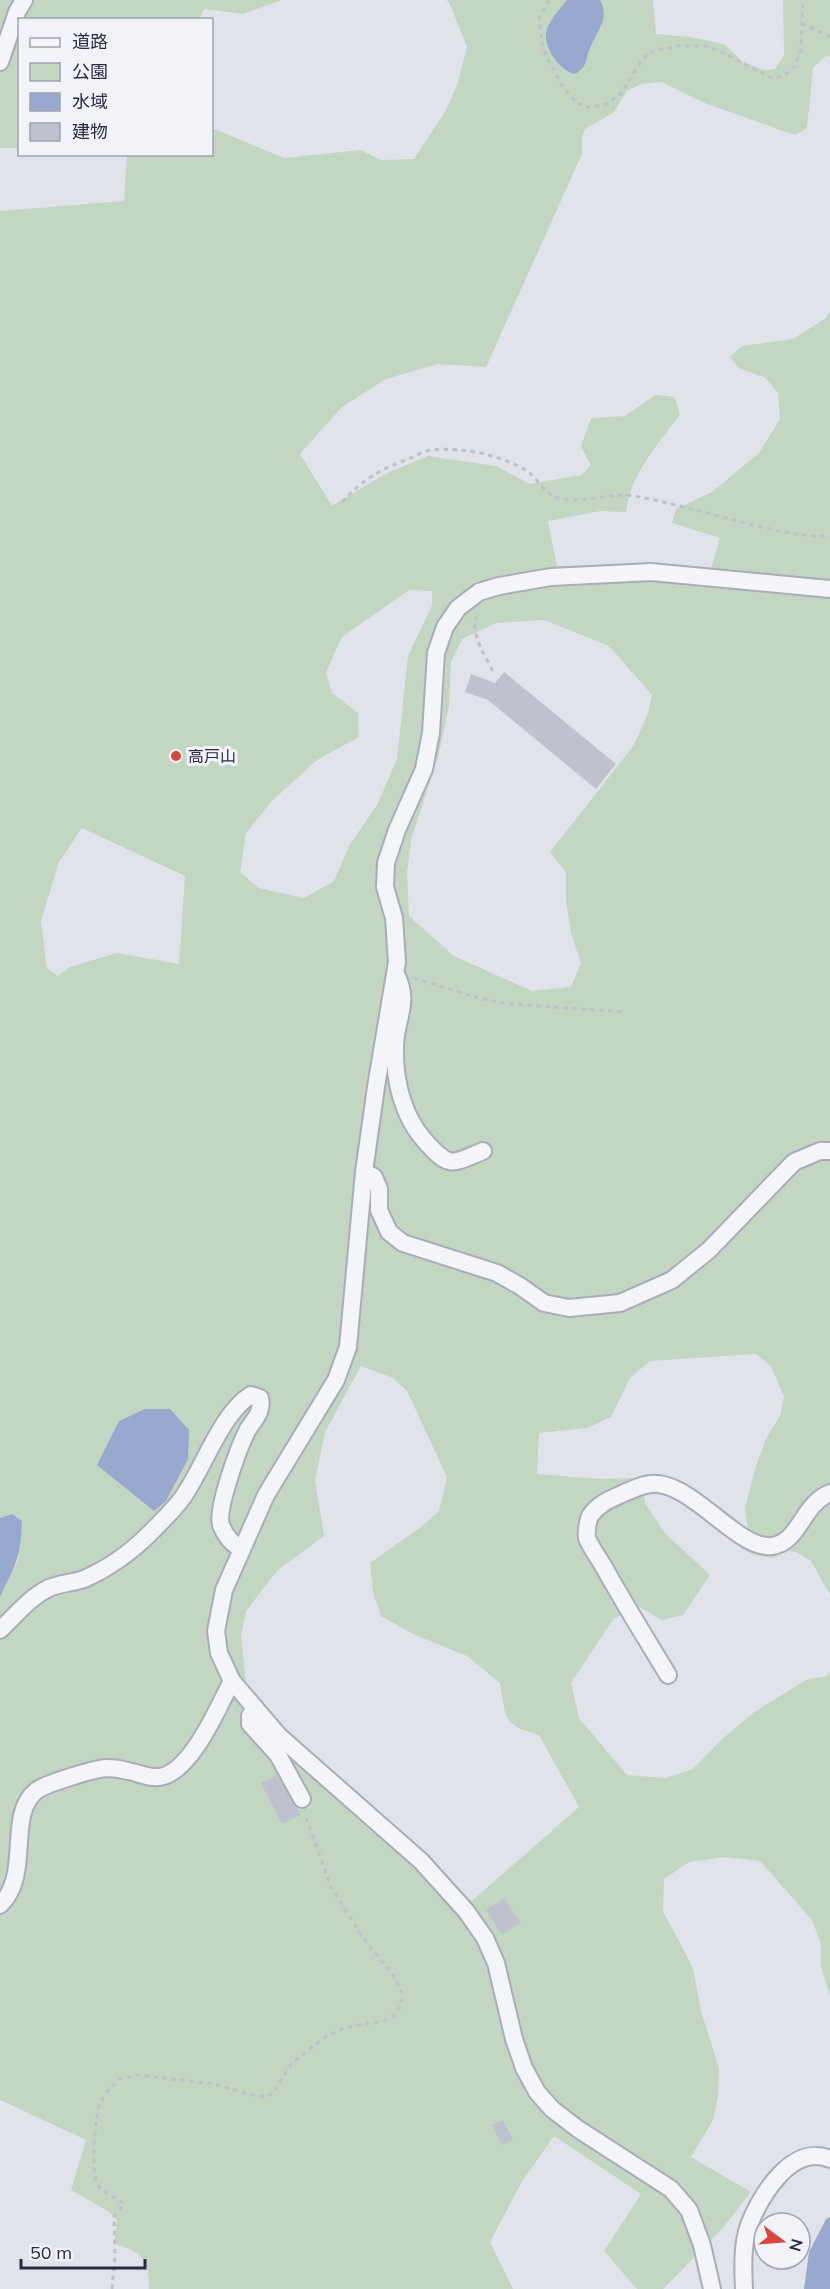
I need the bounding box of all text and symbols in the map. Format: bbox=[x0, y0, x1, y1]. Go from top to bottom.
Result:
legend bbox=[18, 18, 213, 156]
text: 道路 bbox=[72, 30, 108, 53]
text: 公園 bbox=[72, 60, 108, 83]
text: 水域 bbox=[72, 90, 108, 113]
text: 建物 bbox=[72, 120, 108, 143]
place label: 高戸山 bbox=[188, 746, 236, 766]
marker: 高戸山 bbox=[169, 749, 183, 763]
north arrow bbox=[752, 2211, 812, 2271]
scale bar bbox=[21, 2232, 146, 2270]
text: N bbox=[785, 2237, 808, 2254]
text: 50 m bbox=[30, 2241, 72, 2264]

